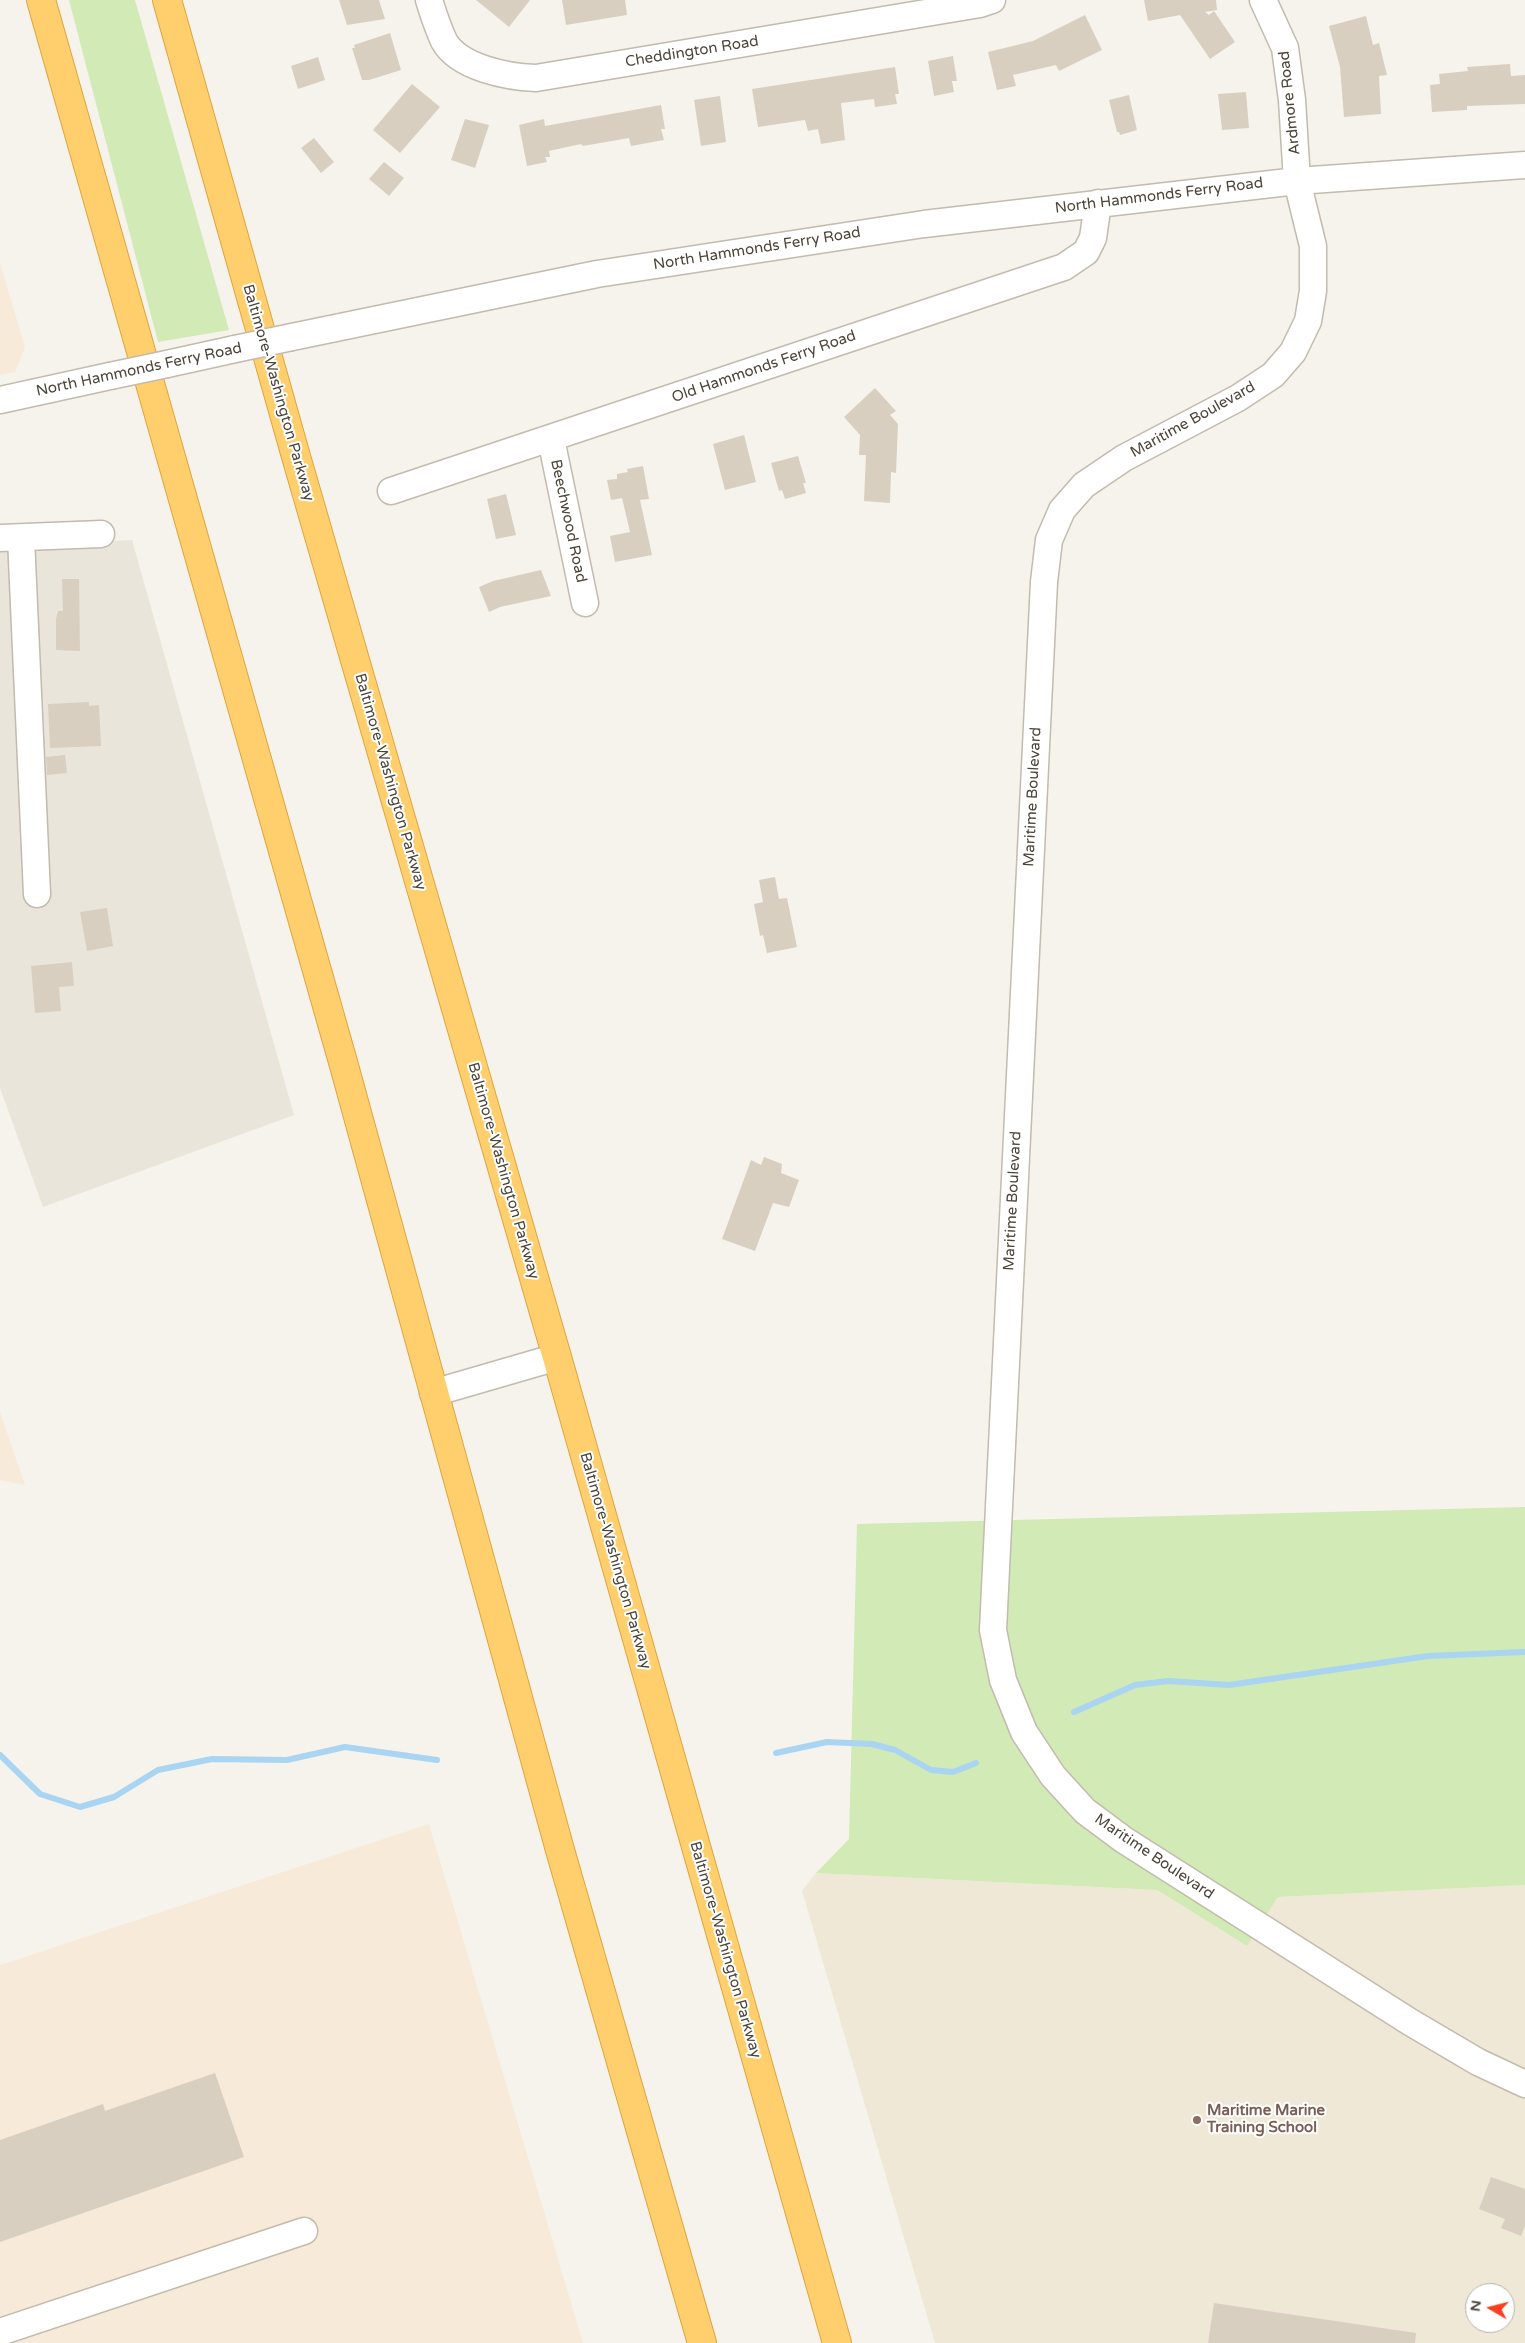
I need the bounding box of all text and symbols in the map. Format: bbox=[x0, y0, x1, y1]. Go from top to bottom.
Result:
street label: Cheddington Road bbox=[624, 33, 760, 71]
street label: Ardmore Road bbox=[1276, 50, 1304, 156]
street label: North Hammonds Ferry Road bbox=[1054, 174, 1264, 218]
street label: North Hammonds Ferry Road bbox=[652, 224, 862, 274]
street label: Baltimore-Washington Parkway bbox=[238, 283, 318, 503]
street label: Old Hammonds Ferry Road bbox=[670, 327, 858, 407]
street label: North Hammonds Ferry Road bbox=[35, 339, 243, 401]
street label: Maritime Boulevard bbox=[1127, 378, 1259, 462]
street label: Beechwood Road bbox=[546, 458, 590, 584]
street label: Baltimore-Washington Parkway bbox=[350, 672, 430, 892]
street label: Maritime Boulevard bbox=[1020, 727, 1046, 867]
street label: Baltimore-Washington Parkway bbox=[463, 1061, 543, 1281]
street label: Maritime Boulevard bbox=[1000, 1131, 1026, 1271]
street label: Baltimore-Washington Parkway bbox=[575, 1451, 655, 1671]
street label: Maritime Boulevard bbox=[1091, 1810, 1217, 1904]
street label: Baltimore-Washington Parkway bbox=[685, 1840, 765, 2060]
place label: Maritime Marine Training School bbox=[1207, 2102, 1325, 2137]
marker: Maritime Marine Training School bbox=[1191, 2114, 1203, 2126]
north arrow bbox=[1465, 2283, 1515, 2333]
text: N bbox=[1466, 2299, 1485, 2313]

